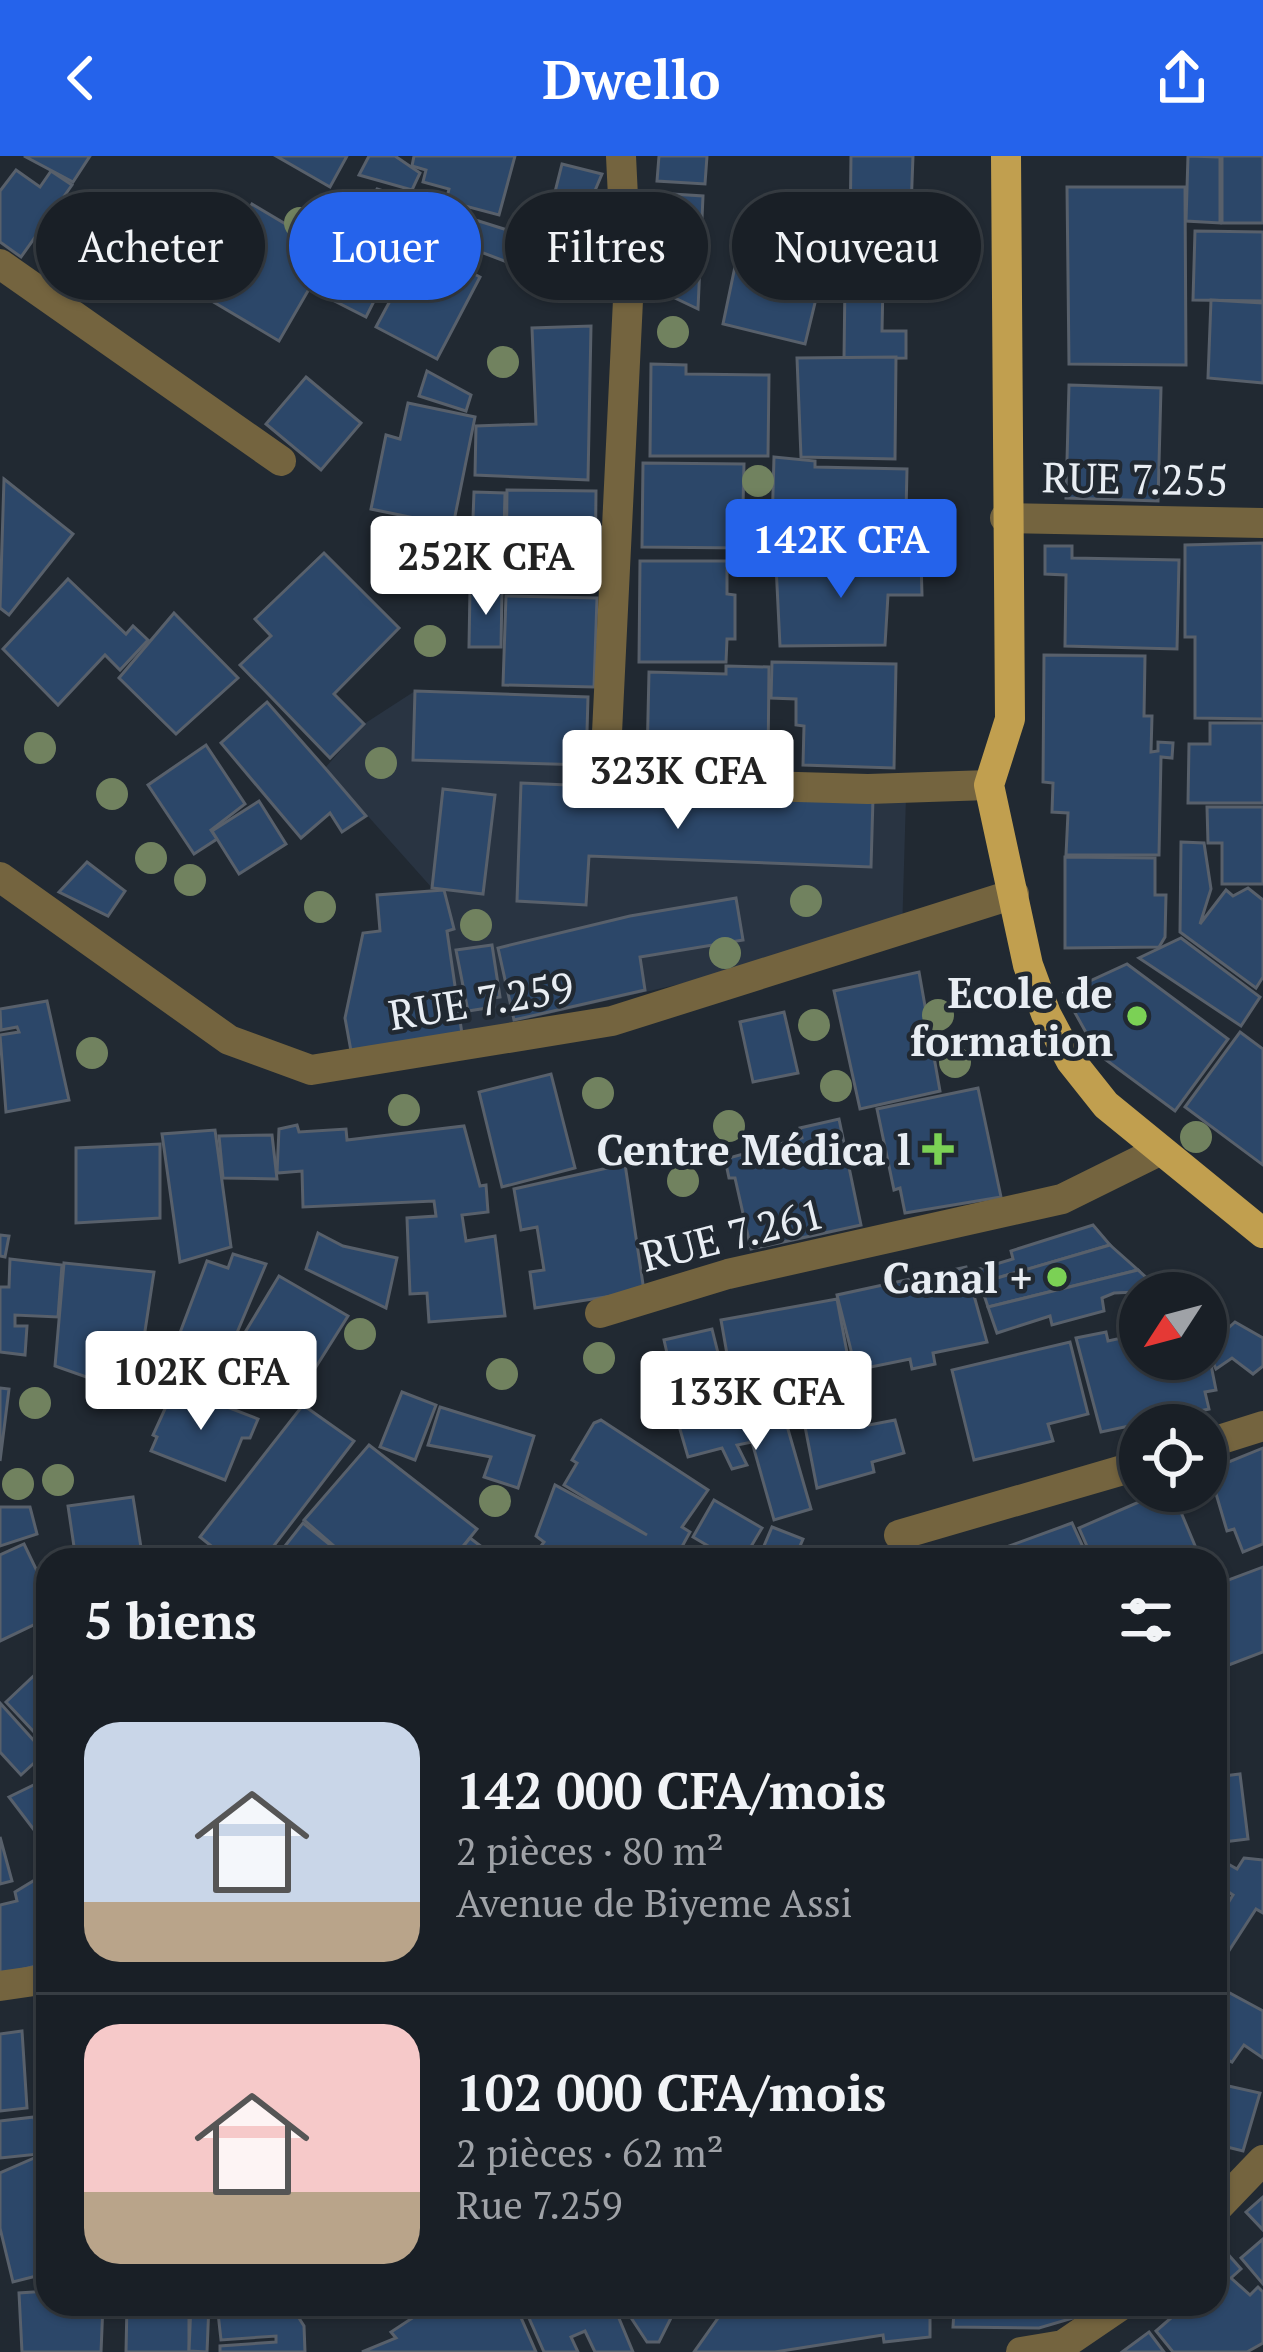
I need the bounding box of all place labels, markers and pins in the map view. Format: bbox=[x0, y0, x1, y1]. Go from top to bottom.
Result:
pin: 142K CFA bbox=[717, 499, 965, 601]
pin: 252K CFA bbox=[362, 516, 610, 618]
pin: 323K CFA bbox=[554, 730, 802, 832]
place label: Ecole de formation bbox=[910, 964, 1113, 1068]
marker: Ecole de formation bbox=[1124, 1003, 1150, 1029]
place label: Centre Médica l bbox=[596, 1121, 911, 1177]
marker: Centre Médica l bbox=[922, 1133, 954, 1165]
place label: Canal + bbox=[883, 1249, 1033, 1305]
marker: Canal + bbox=[1044, 1264, 1070, 1290]
pin: 102K CFA bbox=[77, 1331, 325, 1433]
pin: 133K CFA bbox=[632, 1351, 880, 1453]

